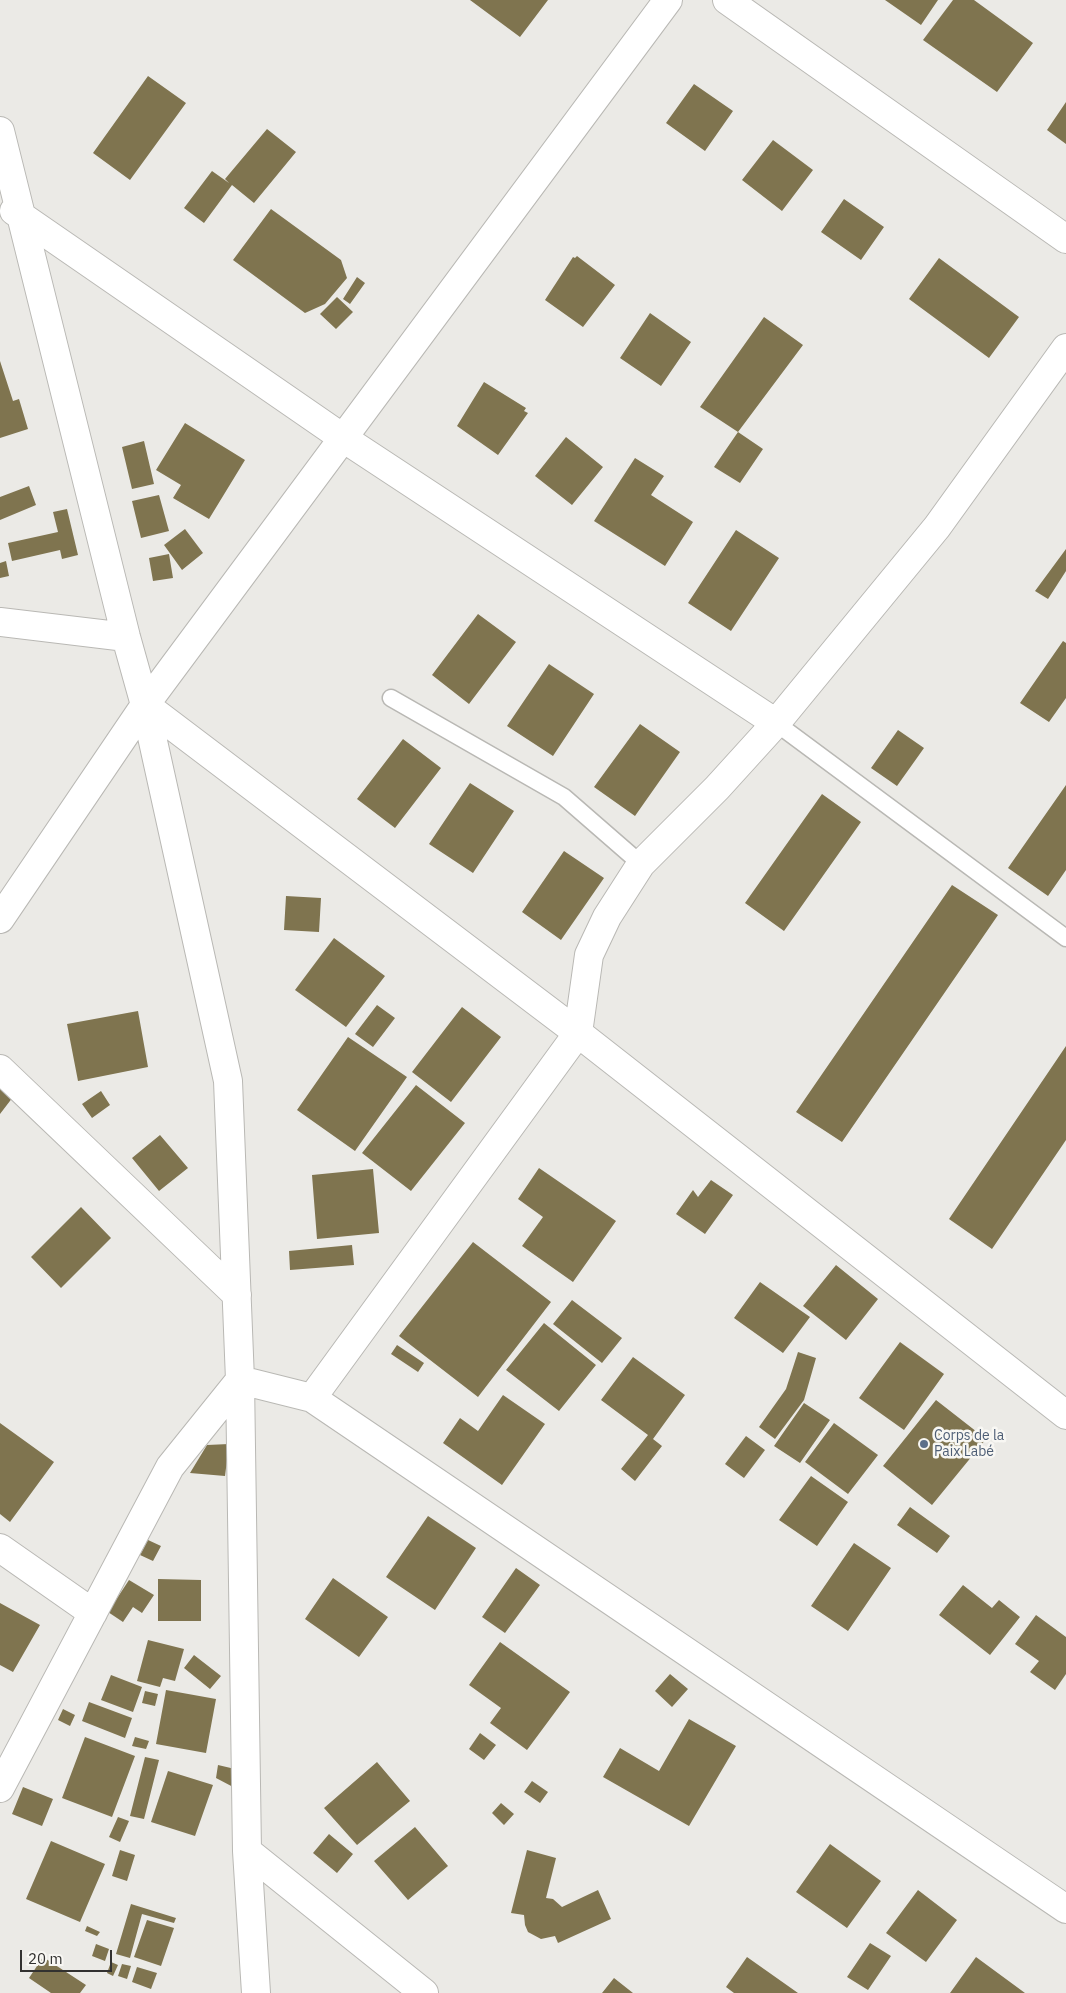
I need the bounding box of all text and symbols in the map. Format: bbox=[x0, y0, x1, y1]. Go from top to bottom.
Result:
place label: Corps de la Paix Labé bbox=[934, 1428, 1004, 1460]
marker: Corps de la Paix Labé bbox=[918, 1438, 930, 1450]
scale bar bbox=[22, 1940, 115, 1972]
text: 20 m bbox=[28, 1949, 63, 1968]

